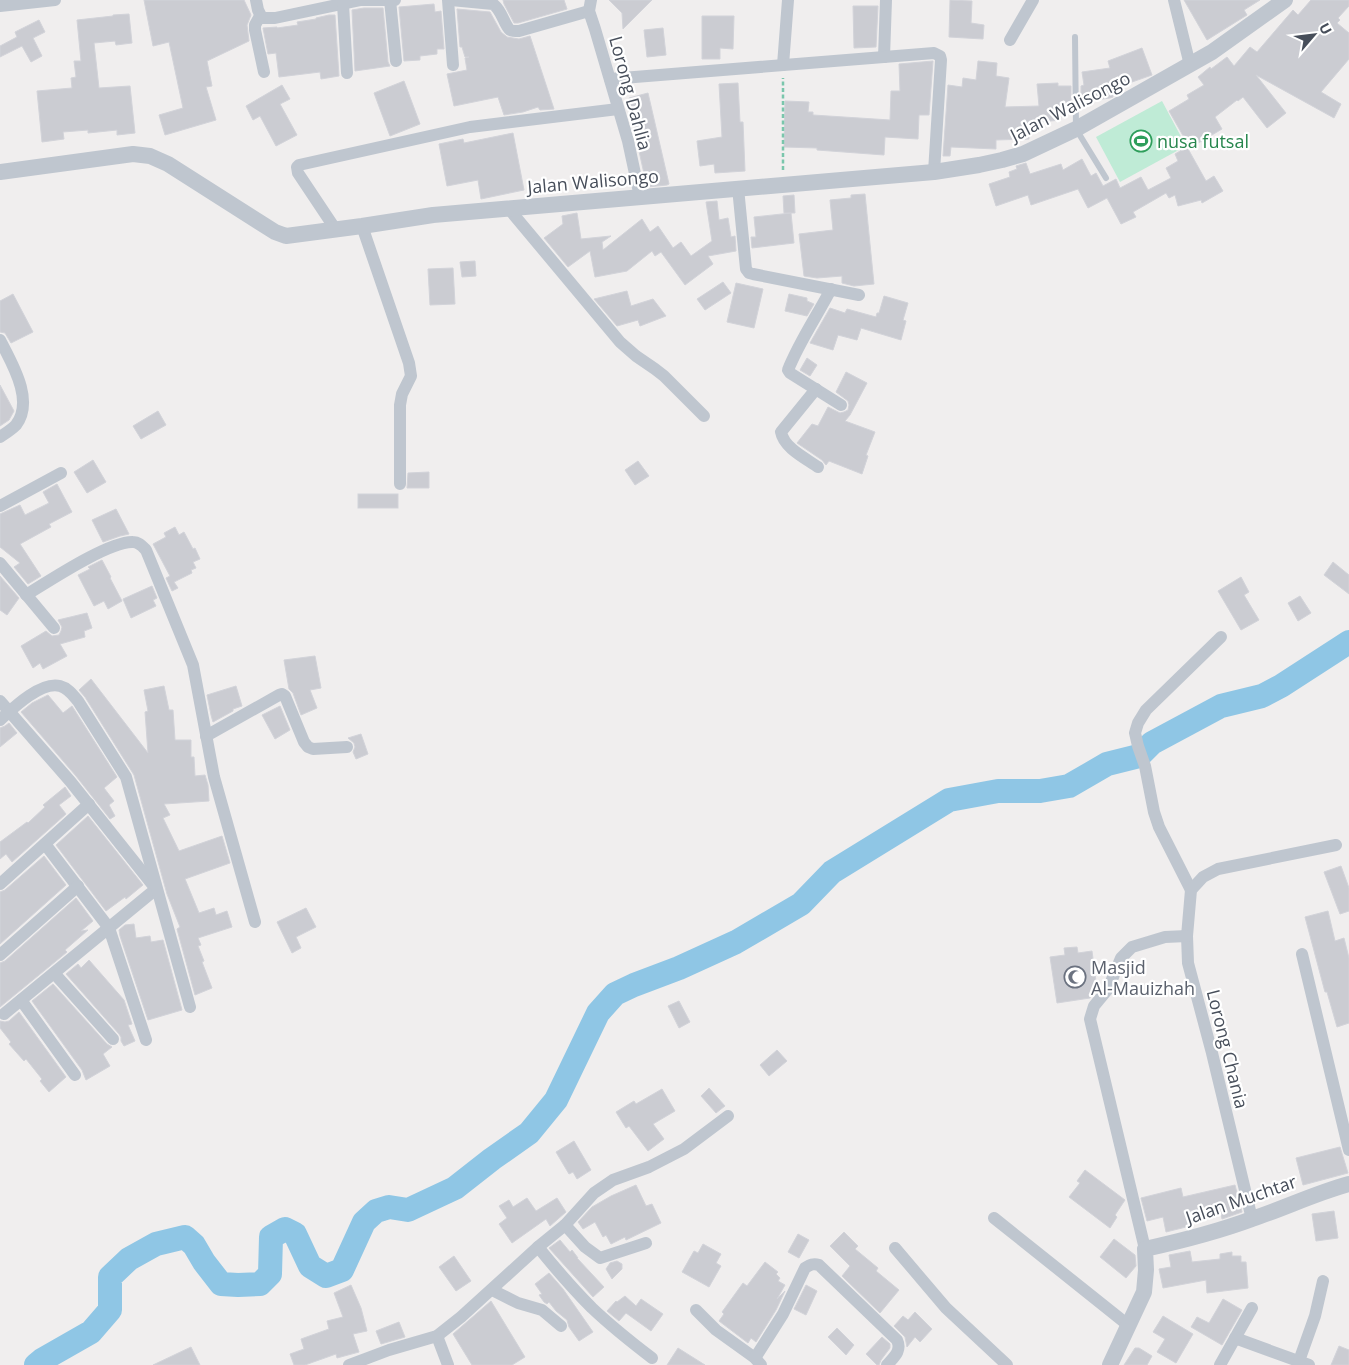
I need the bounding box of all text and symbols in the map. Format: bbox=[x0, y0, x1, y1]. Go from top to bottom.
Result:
north arrow bbox=[1289, 10, 1339, 60]
text: U bbox=[1315, 20, 1337, 38]
street label: Lorong Dahlia bbox=[604, 33, 658, 153]
street label: Jalan Walisongo bbox=[1004, 65, 1134, 148]
sports icon: nusa futsal bbox=[1129, 129, 1153, 153]
place label: nusa futsal bbox=[1157, 129, 1249, 153]
street label: Jalan Walisongo bbox=[524, 163, 660, 199]
place label: Masjid Al-Mauizhah bbox=[1091, 955, 1195, 1000]
mosque icon: Masjid Al-Mauizhah bbox=[1063, 965, 1087, 989]
street label: Lorong Chania bbox=[1202, 987, 1254, 1111]
street label: Jalan Muchtar bbox=[1180, 1169, 1300, 1230]

